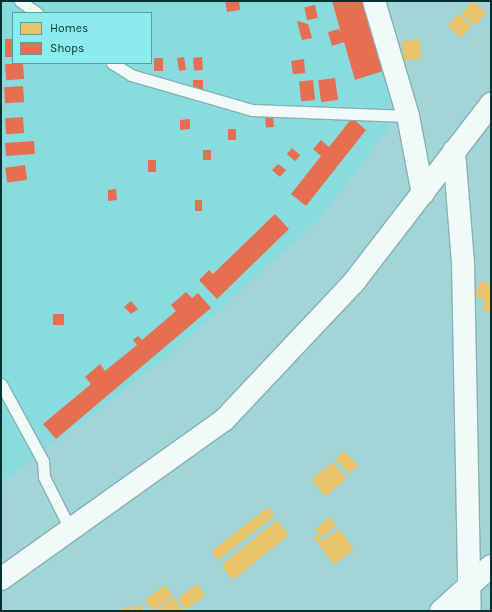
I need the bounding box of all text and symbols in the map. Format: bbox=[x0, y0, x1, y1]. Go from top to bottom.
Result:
legend bbox=[12, 12, 152, 64]
text: Homes bbox=[50, 21, 88, 35]
text: Shops bbox=[50, 41, 84, 55]

